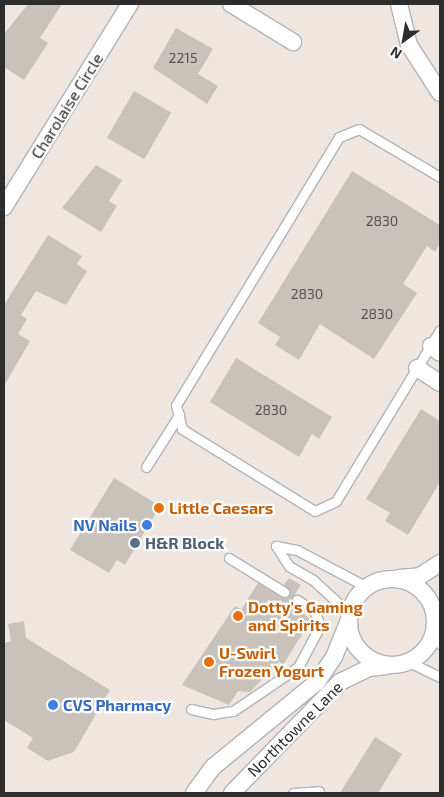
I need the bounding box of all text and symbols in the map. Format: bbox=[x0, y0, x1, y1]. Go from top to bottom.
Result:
north arrow bbox=[379, 15, 429, 65]
text: N bbox=[387, 43, 405, 63]
street label: Charolaise Circle bbox=[27, 50, 107, 162]
house number: 2215 bbox=[169, 50, 197, 66]
house number: 2830 bbox=[366, 213, 398, 229]
house number: 2830 bbox=[291, 286, 323, 302]
house number: 2830 bbox=[361, 306, 393, 322]
house number: 2830 bbox=[255, 402, 287, 418]
place label: Little Caesars bbox=[169, 498, 273, 518]
marker: Little Caesars bbox=[153, 502, 165, 514]
place label: NV Nails bbox=[73, 515, 137, 535]
marker: NV Nails bbox=[141, 519, 153, 531]
place label: H&R Block bbox=[145, 533, 224, 553]
marker: H&R Block bbox=[129, 537, 141, 549]
place label: Dotty's Gaming and Spirits bbox=[248, 597, 363, 635]
marker: Dotty's Gaming and Spirits bbox=[232, 610, 244, 622]
place label: U-Swirl Frozen Yogurt bbox=[219, 643, 325, 681]
marker: U-Swirl Frozen Yogurt bbox=[203, 656, 215, 668]
street label: Northtowne Lane bbox=[243, 677, 347, 781]
place label: CVS Pharmacy bbox=[63, 695, 171, 715]
marker: CVS Pharmacy bbox=[47, 699, 59, 711]

